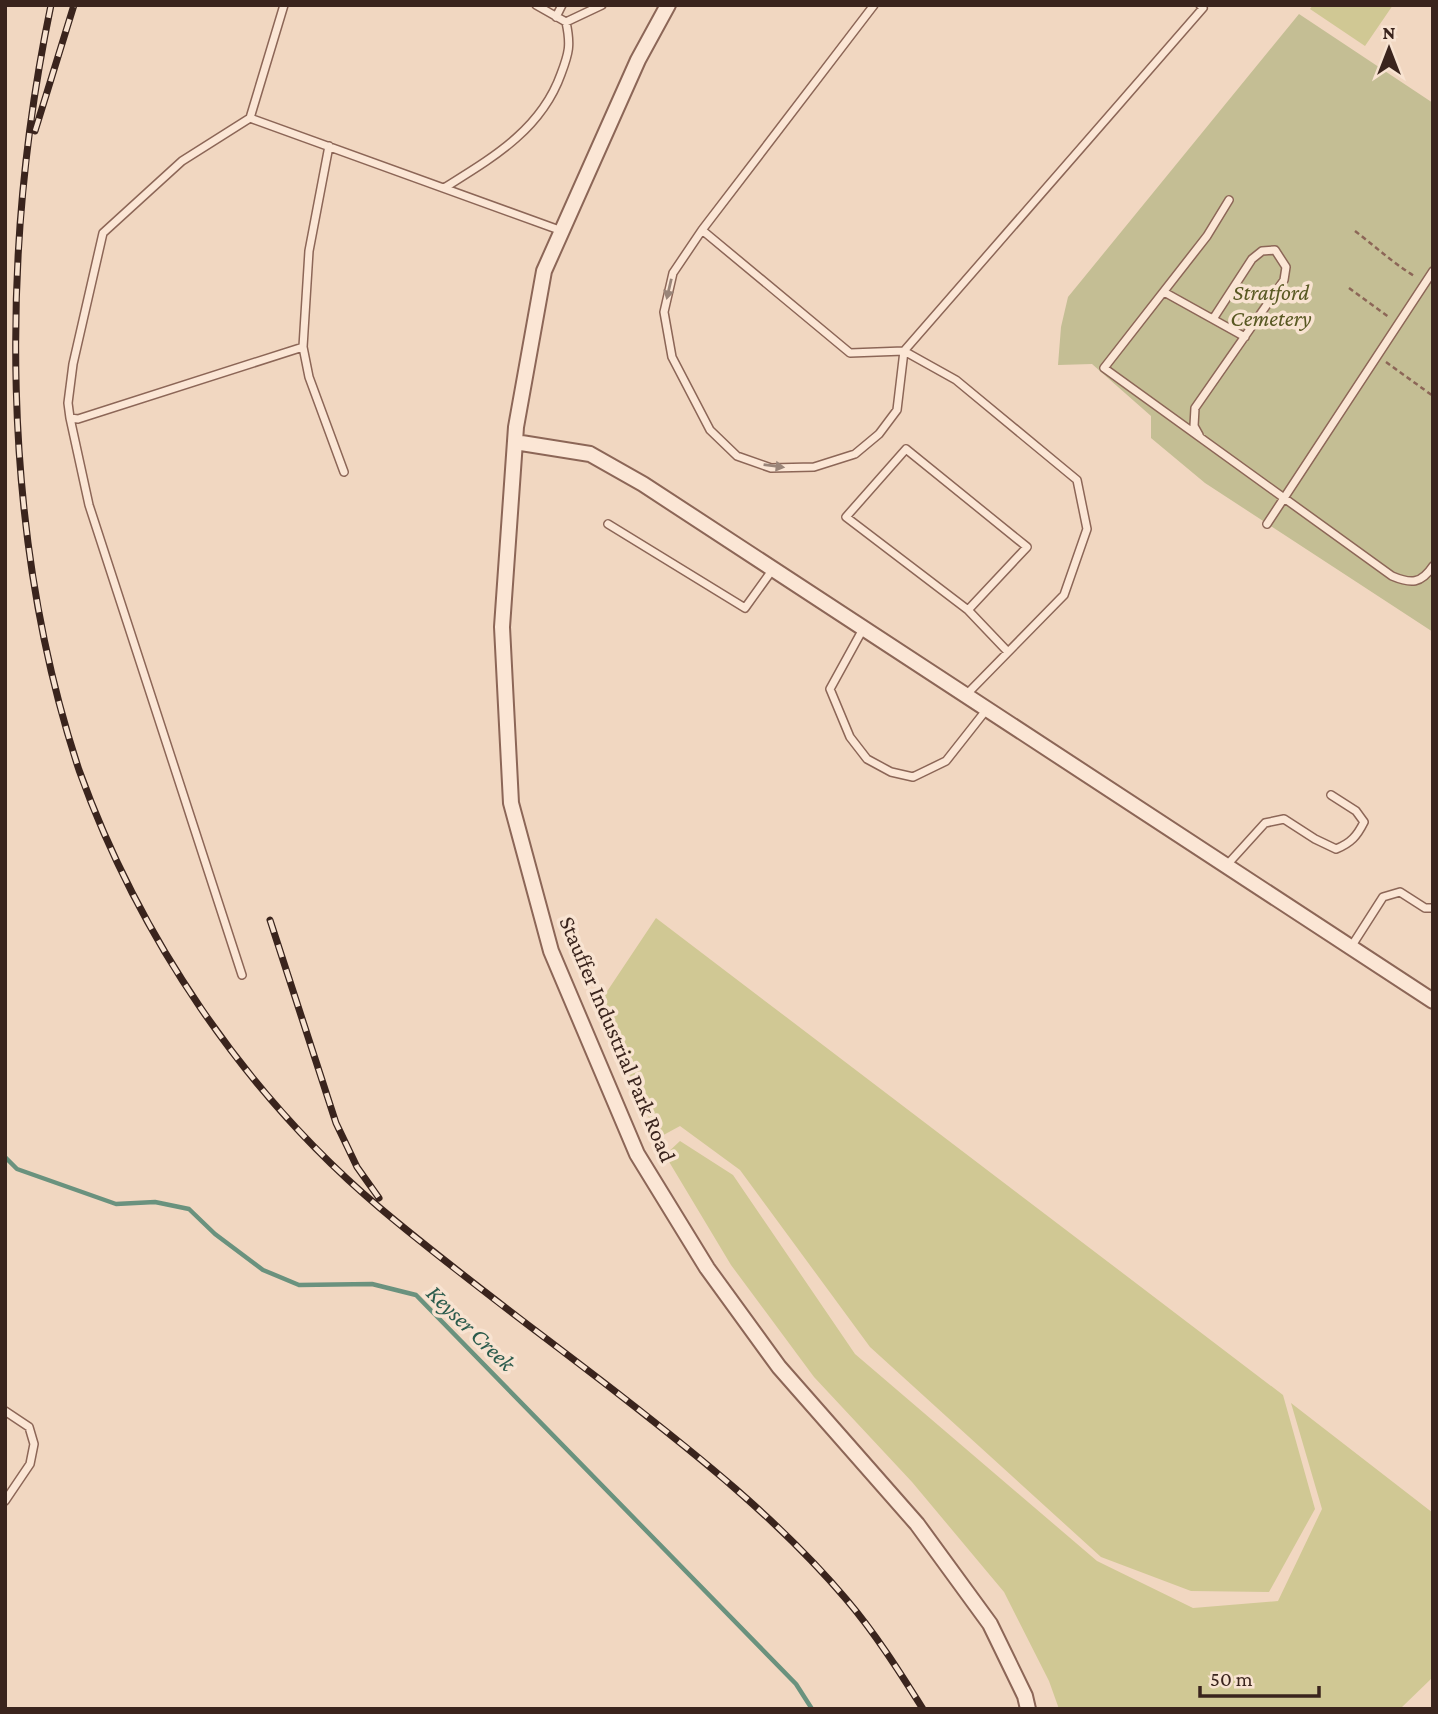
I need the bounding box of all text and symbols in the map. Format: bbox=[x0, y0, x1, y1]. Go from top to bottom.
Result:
north arrow bbox=[1354, 14, 1424, 84]
text: N bbox=[1383, 22, 1396, 43]
one-way arrow bbox=[663, 278, 674, 300]
park label: Stratford Cemetery bbox=[1230, 279, 1312, 331]
one-way arrow bbox=[763, 461, 785, 472]
street label: Stauffer Industrial Park Road bbox=[554, 912, 682, 1166]
water label: Keyser Creek bbox=[421, 1279, 522, 1378]
scale bar bbox=[1200, 1654, 1319, 1698]
text: 50 m bbox=[1210, 1667, 1253, 1691]

